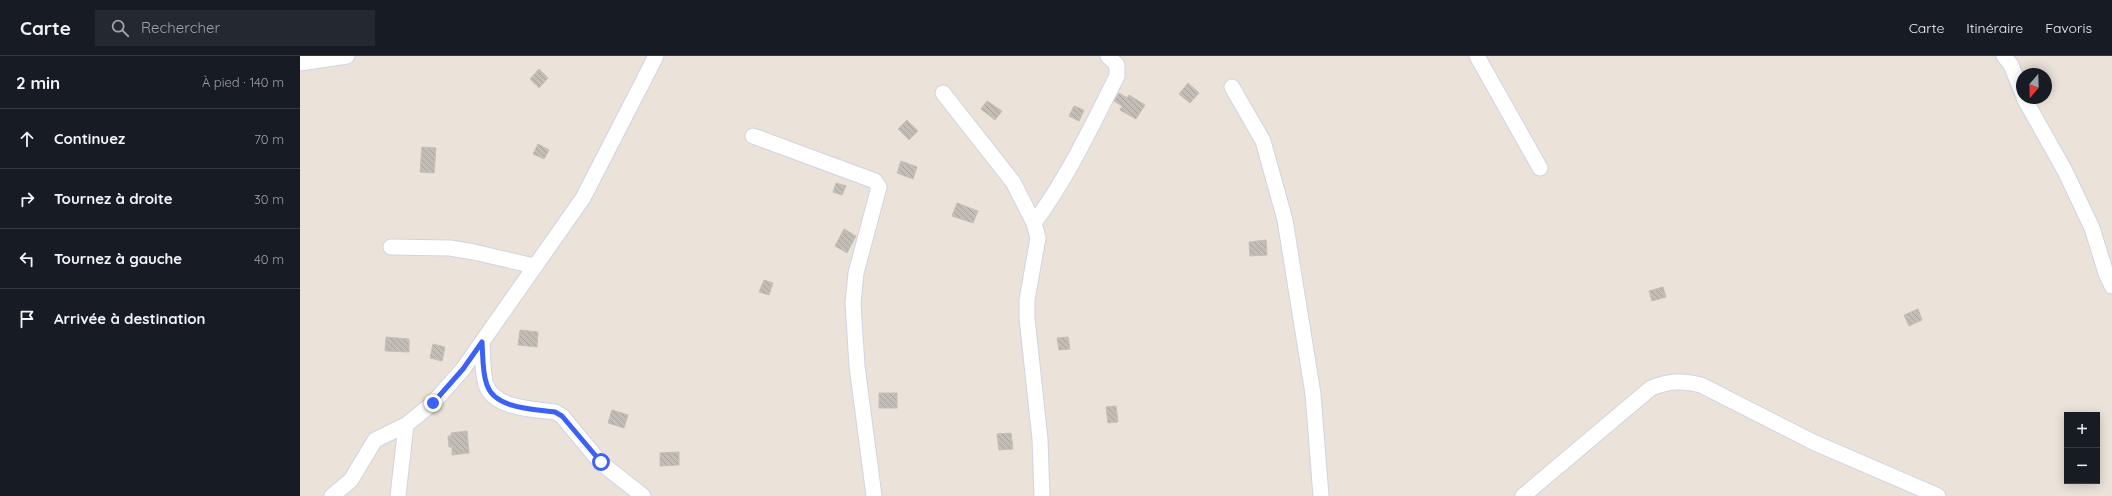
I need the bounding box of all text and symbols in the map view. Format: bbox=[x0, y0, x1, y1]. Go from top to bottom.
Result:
search box bbox=[95, 10, 375, 46]
text: Carte bbox=[20, 16, 71, 40]
icon: search bbox=[109, 17, 131, 39]
text: Rechercher bbox=[141, 18, 220, 37]
text: Carte bbox=[1909, 19, 1944, 37]
text: Itinéraire bbox=[1966, 19, 2023, 37]
text: Favoris bbox=[2045, 19, 2092, 37]
north arrow bbox=[2016, 68, 2052, 104]
text: 2 min bbox=[16, 72, 60, 93]
text: À pied · 140 m bbox=[202, 74, 284, 90]
icon: ahead bbox=[16, 128, 38, 150]
text: Continuez bbox=[54, 129, 125, 148]
text: 70 m bbox=[254, 131, 284, 147]
icon: right bbox=[16, 188, 38, 210]
text: Tournez à droite bbox=[54, 189, 173, 208]
text: 30 m bbox=[254, 191, 284, 207]
icon: left bbox=[16, 248, 38, 270]
text: Tournez à gauche bbox=[54, 249, 182, 268]
text: 40 m bbox=[254, 251, 284, 267]
icon: arrive bbox=[16, 308, 38, 330]
text: Arrivée à destination bbox=[54, 309, 206, 328]
route end bbox=[424, 394, 442, 412]
map controls bbox=[2064, 412, 2100, 484]
button: + bbox=[2064, 412, 2100, 448]
button: − bbox=[2064, 448, 2100, 484]
route start bbox=[592, 453, 610, 471]

